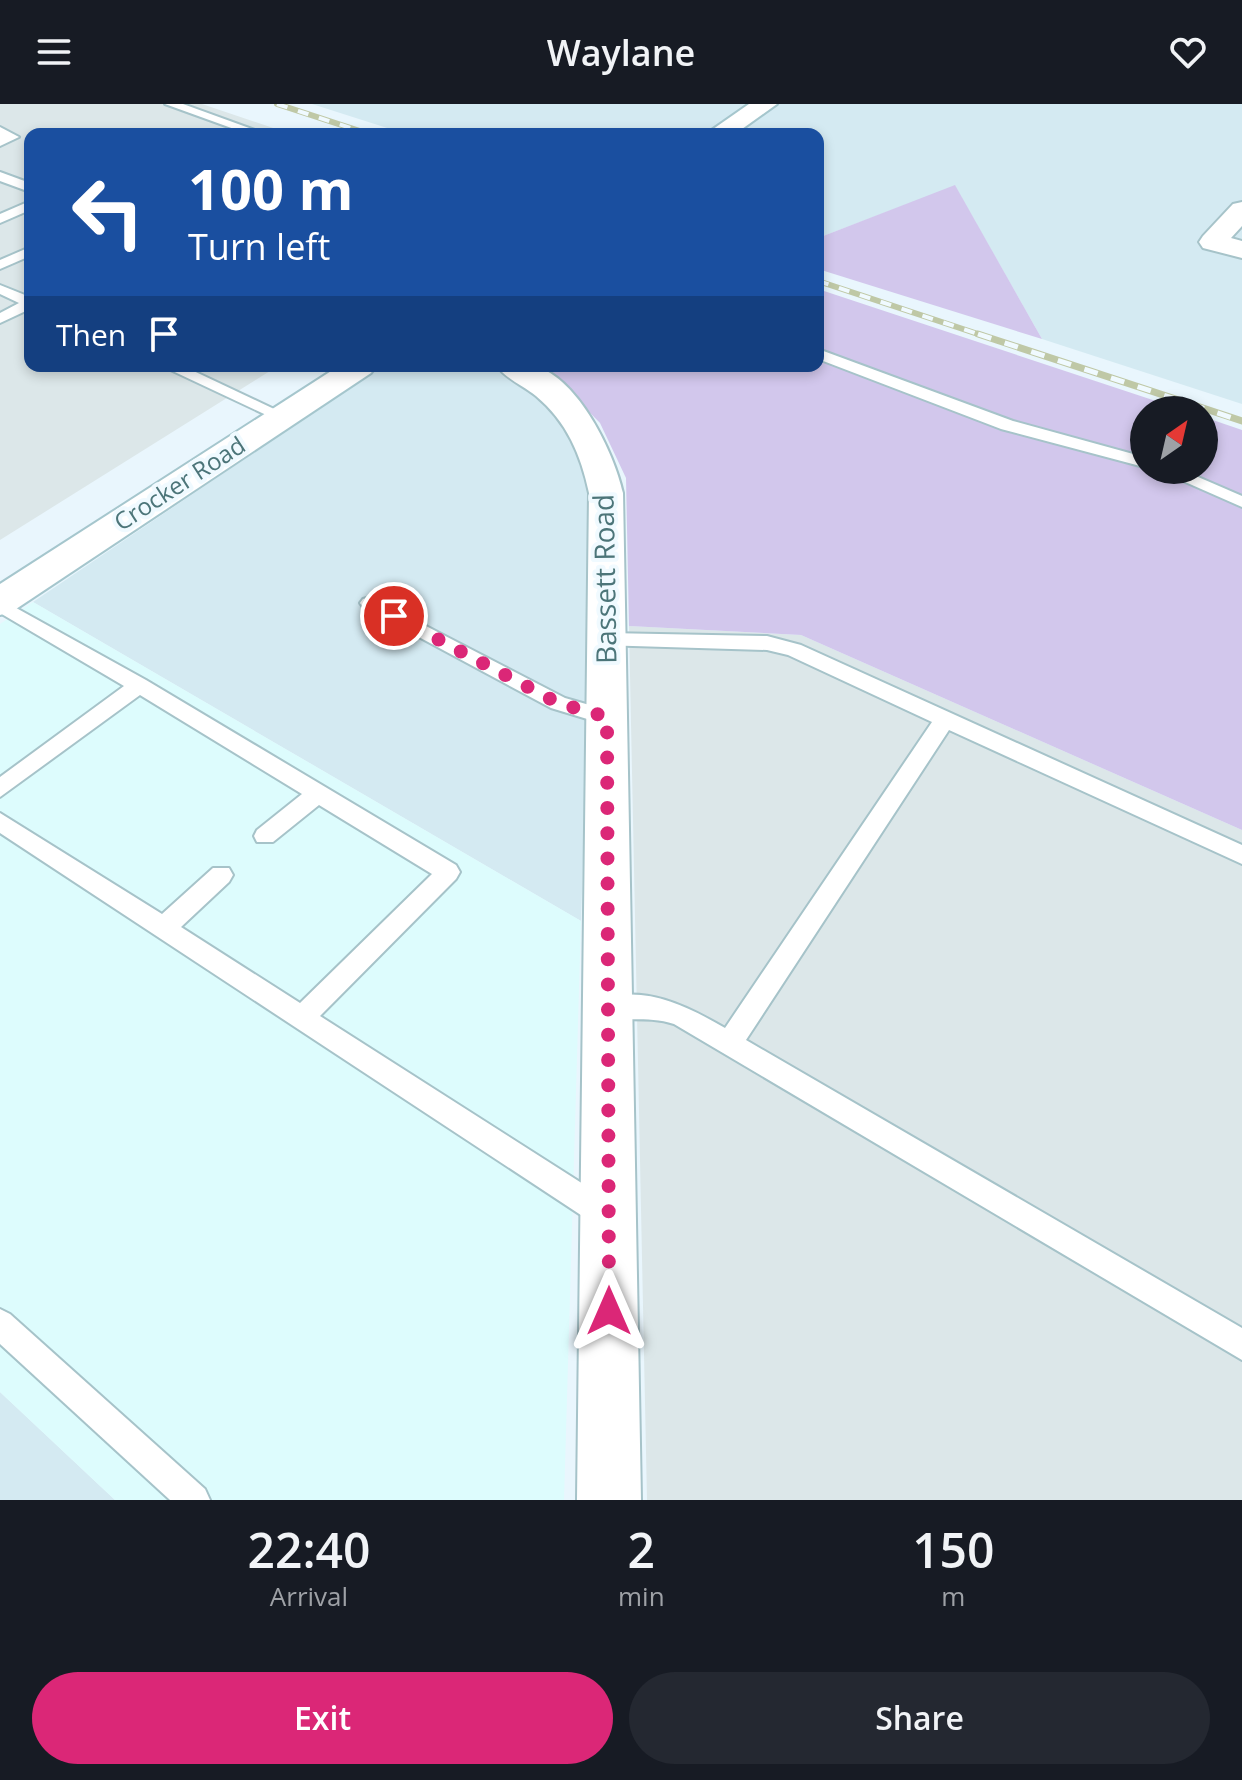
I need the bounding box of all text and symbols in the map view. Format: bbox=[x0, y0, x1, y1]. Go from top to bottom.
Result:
text: Waylane bbox=[547, 28, 695, 77]
icon: menu bbox=[32, 30, 76, 74]
icon: heart bbox=[1166, 30, 1210, 74]
text: 100 m bbox=[188, 150, 354, 226]
icon: left bbox=[56, 160, 160, 264]
text: Turn left bbox=[188, 222, 330, 271]
icon: arrive bbox=[142, 312, 186, 356]
text: Then bbox=[56, 314, 126, 355]
north arrow bbox=[1130, 396, 1218, 484]
map controls bbox=[1130, 396, 1218, 484]
street label: Crocker Road bbox=[107, 428, 251, 538]
street label: Bassett Road bbox=[584, 494, 624, 664]
pin bbox=[360, 582, 428, 650]
icon: arrive bbox=[372, 594, 416, 638]
position arrow bbox=[567, 1269, 651, 1353]
text: 22:40 bbox=[248, 1517, 370, 1582]
text: 2 bbox=[628, 1517, 655, 1582]
text: 150 bbox=[912, 1517, 994, 1582]
text: Arrival bbox=[270, 1578, 348, 1614]
text: min bbox=[618, 1578, 665, 1614]
text: m bbox=[941, 1578, 965, 1614]
button: Exit bbox=[32, 1672, 613, 1764]
button: Share bbox=[629, 1672, 1210, 1764]

